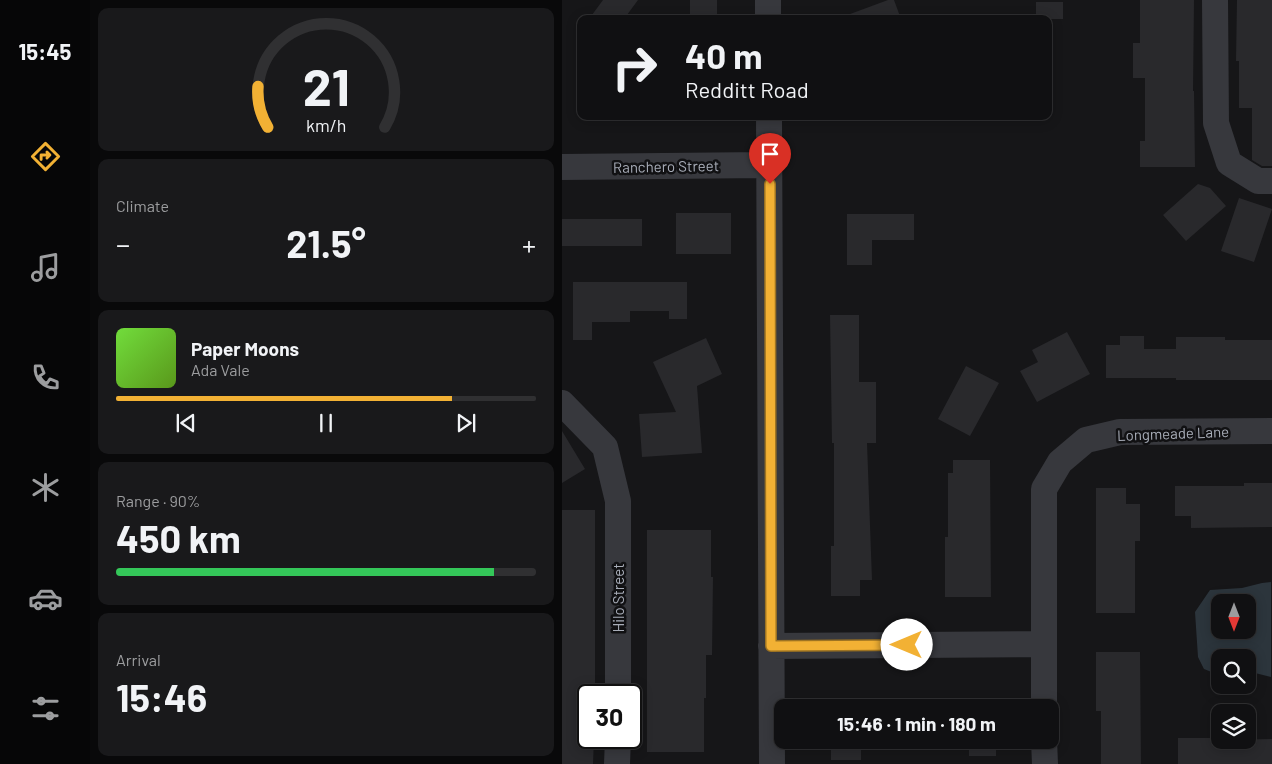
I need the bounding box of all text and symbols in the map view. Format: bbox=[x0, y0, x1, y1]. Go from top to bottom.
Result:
text: 40 m bbox=[685, 34, 762, 76]
icon: right bbox=[602, 35, 667, 100]
text: 15:45 bbox=[19, 38, 71, 64]
text: 21 bbox=[302, 54, 350, 116]
text: Redditt Road bbox=[685, 76, 809, 102]
text: km/h bbox=[306, 114, 346, 136]
pin bbox=[749, 133, 791, 184]
icon: directions bbox=[28, 139, 63, 174]
icon: arrive bbox=[756, 140, 784, 168]
street label: Ranchero Street bbox=[613, 156, 719, 176]
text: Climate bbox=[116, 196, 169, 215]
text: 21.5° bbox=[286, 220, 366, 266]
text: − bbox=[116, 227, 130, 261]
text: + bbox=[522, 227, 536, 261]
icon: music bbox=[28, 250, 63, 285]
text: Paper Moons bbox=[191, 337, 299, 360]
icon: phone bbox=[28, 360, 63, 395]
text: Ada Vale bbox=[191, 360, 250, 379]
icon: previous bbox=[172, 409, 200, 437]
icon: pause bbox=[312, 409, 340, 437]
icon: next bbox=[452, 409, 480, 437]
street label: Longmeade Lane bbox=[1117, 422, 1229, 444]
icon: climate bbox=[28, 470, 63, 505]
text: Range · 90% bbox=[116, 491, 200, 510]
text: 450 km bbox=[116, 515, 241, 561]
street label: Hilo Street bbox=[609, 563, 627, 633]
icon: car bbox=[28, 581, 63, 616]
north arrow bbox=[1211, 594, 1256, 639]
map controls bbox=[1211, 594, 1256, 749]
position arrow bbox=[880, 618, 932, 670]
button: search bbox=[1211, 649, 1256, 694]
text: Arrival bbox=[116, 650, 161, 669]
text: 15:46 bbox=[116, 674, 207, 720]
speed limit sign: 30 bbox=[577, 684, 642, 749]
icon: filters bbox=[28, 691, 63, 726]
button: layers bbox=[1211, 704, 1256, 749]
text: 15:46 · 1 min · 180 m bbox=[837, 712, 996, 735]

